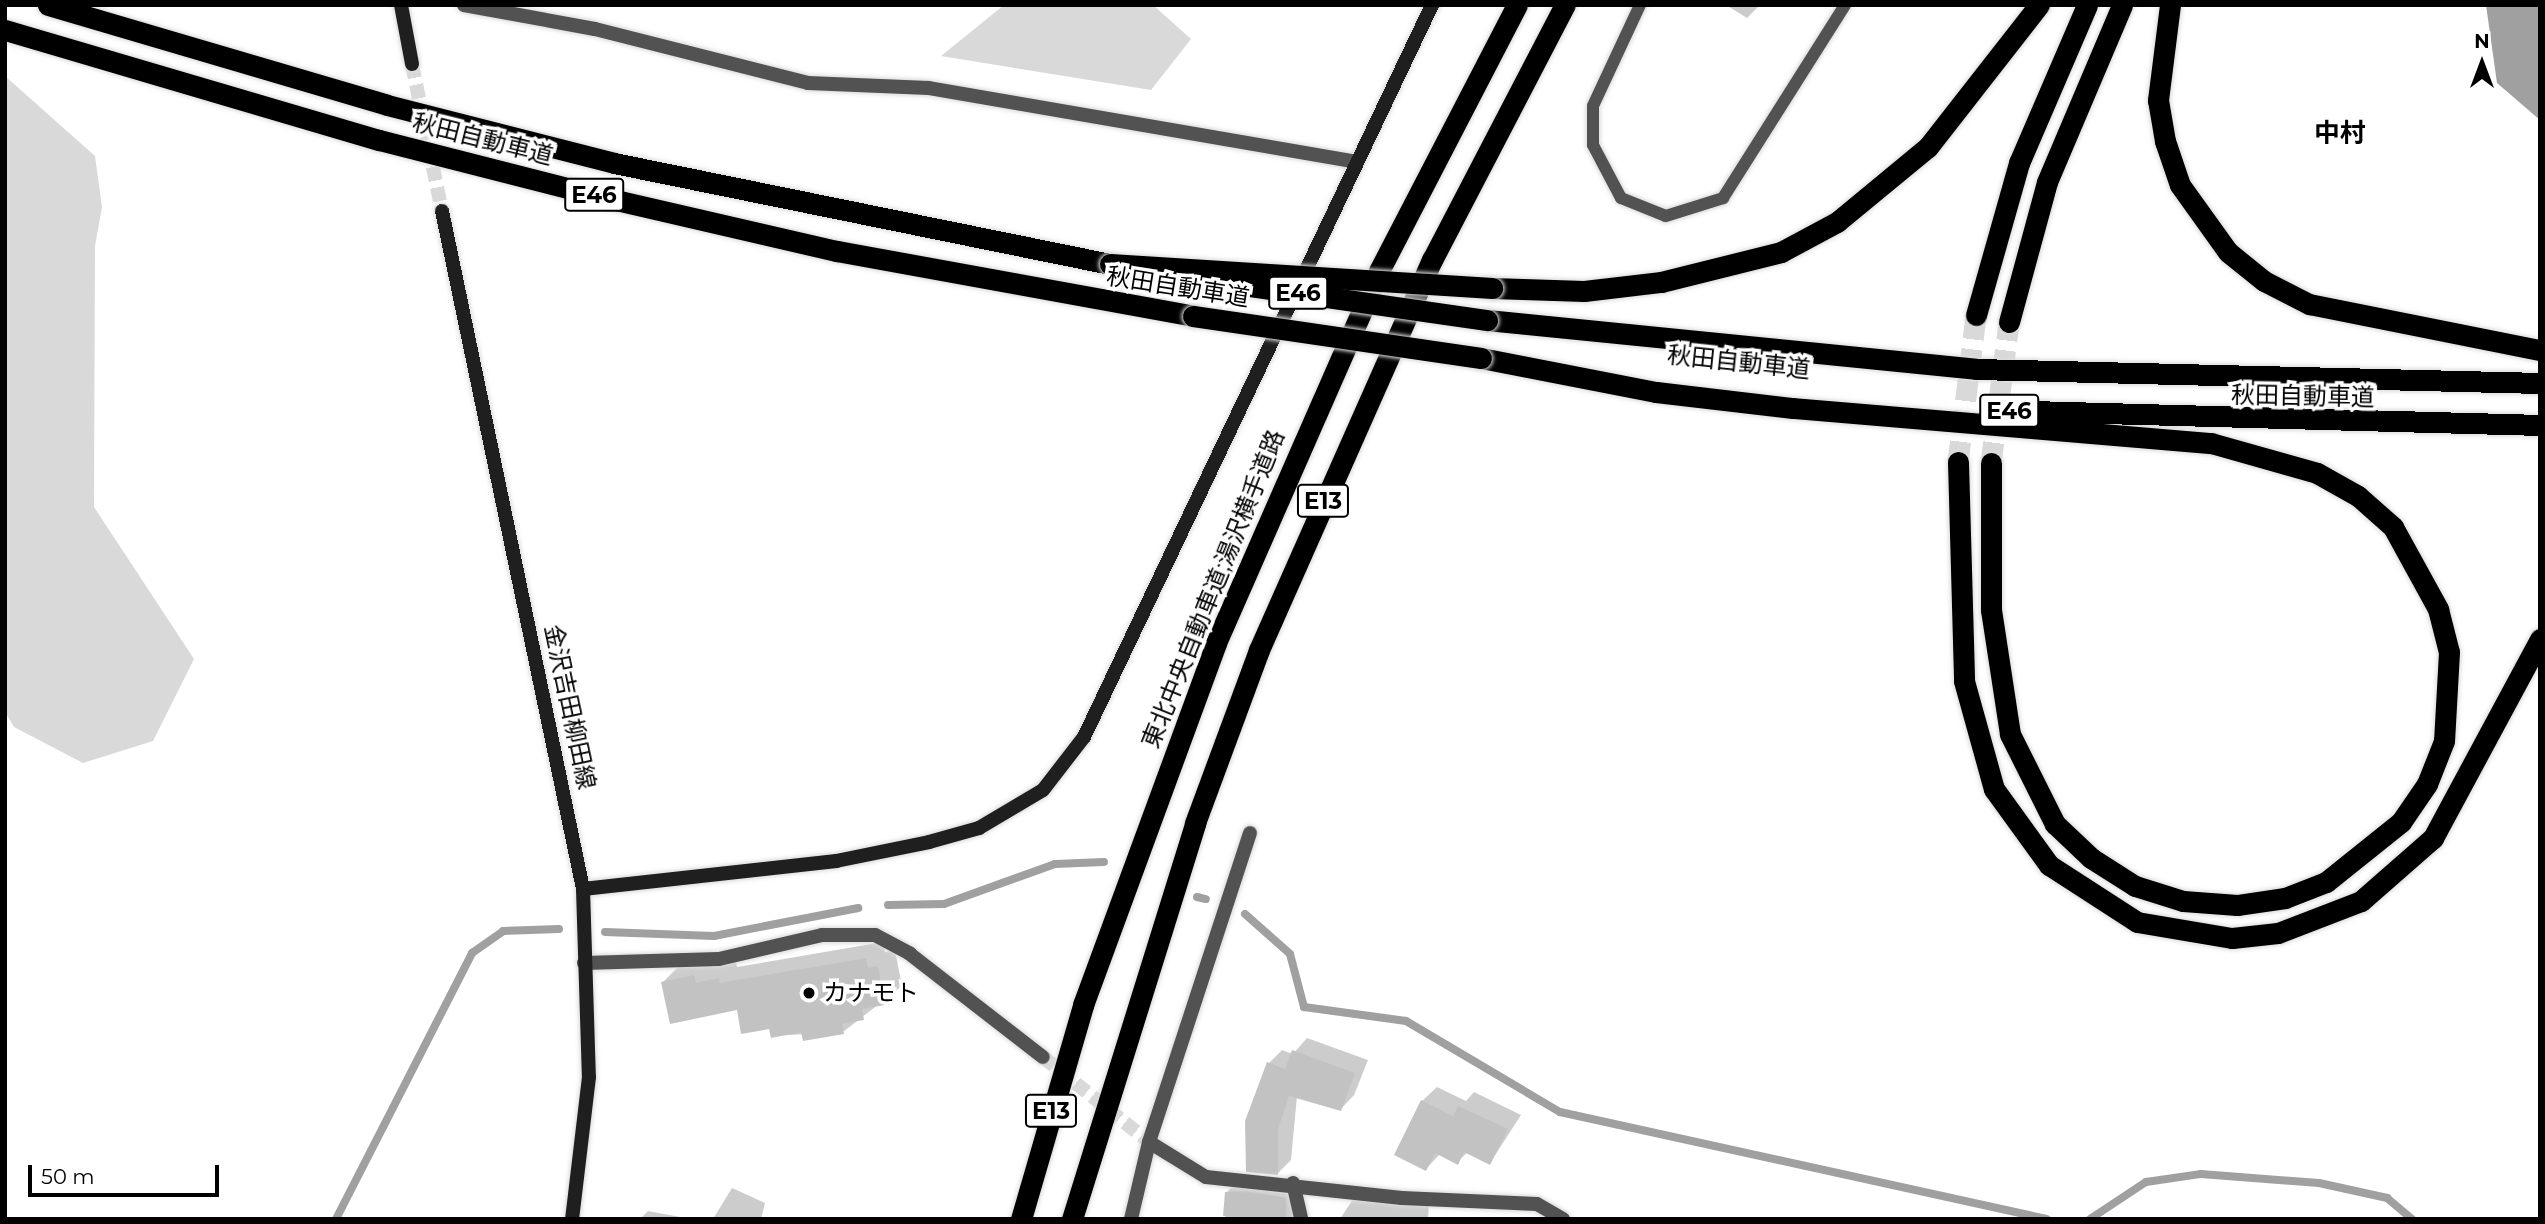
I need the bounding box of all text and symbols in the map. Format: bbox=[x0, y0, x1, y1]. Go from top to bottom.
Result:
north arrow bbox=[2447, 28, 2517, 98]
text: N bbox=[2474, 30, 2490, 53]
street label: 秋田自動車道 bbox=[410, 108, 556, 170]
district label: 中村 bbox=[2314, 118, 2366, 150]
road number: E46 bbox=[562, 176, 626, 214]
street label: 秋田自動車道 bbox=[1105, 262, 1251, 312]
road number: E46 bbox=[1266, 274, 1330, 312]
street label: 秋田自動車道 bbox=[1666, 340, 1812, 384]
street label: 秋田自動車道 bbox=[2231, 380, 2375, 412]
road number: E46 bbox=[1978, 392, 2040, 430]
street label: 東北中央自動車道;湯沢横手道路 bbox=[1136, 425, 1290, 753]
road number: E13 bbox=[1297, 481, 1349, 520]
street label: 金沢吉田柳田線 bbox=[538, 622, 602, 792]
place label: カナモト bbox=[823, 979, 919, 1007]
marker: カナモト bbox=[801, 985, 817, 1001]
road number: E13 bbox=[1025, 1092, 1077, 1130]
scale bar bbox=[32, 1150, 222, 1194]
text: 50 m bbox=[41, 1164, 95, 1189]

